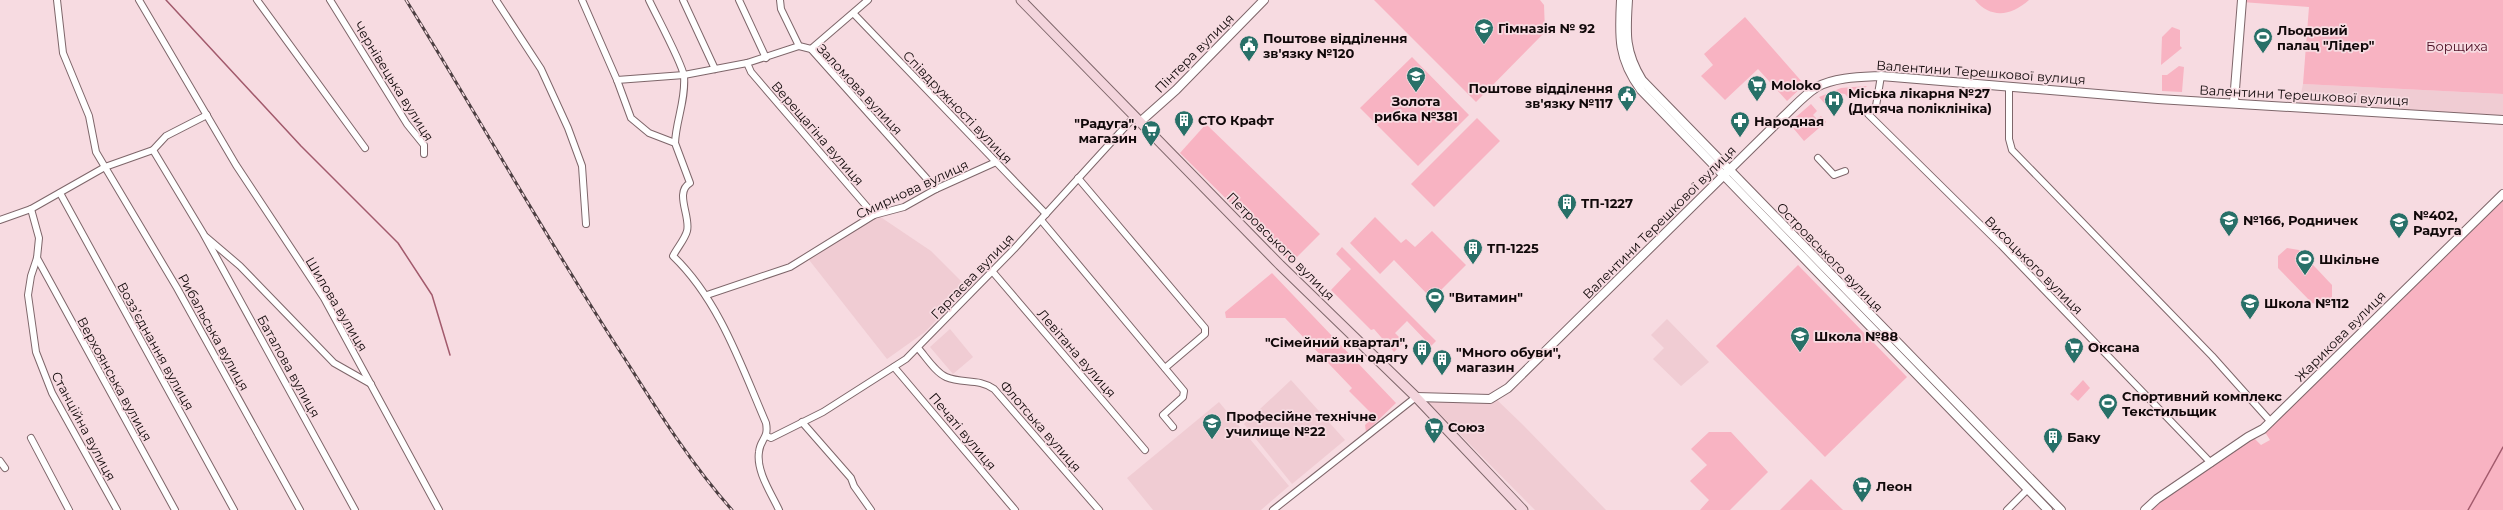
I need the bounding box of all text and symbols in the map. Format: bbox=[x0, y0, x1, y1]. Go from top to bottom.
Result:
street label: Пінтера вулиця bbox=[1151, 10, 1237, 96]
school or university icon: Гімназія № 92 bbox=[1473, 17, 1495, 45]
street label: Чернівецька вулиця bbox=[351, 18, 437, 144]
place label: Гімназія № 92 bbox=[1498, 20, 1595, 36]
place label: Льодовий палац "Лідер" bbox=[2277, 22, 2375, 53]
sports icon: Льодовий палац "Лідер" bbox=[2252, 26, 2274, 54]
place label: Поштове відділення зв'язку №120 bbox=[1263, 30, 1407, 61]
public building icon: Поштове відділення зв'язку №120 bbox=[1238, 34, 1260, 62]
park label: Борщиха bbox=[2426, 38, 2488, 54]
street label: Заломова вулиця bbox=[814, 40, 906, 138]
street label: Співдружності вулиця bbox=[900, 47, 1016, 167]
street label: Валентини Терешкової вулиця bbox=[1876, 57, 2086, 87]
school or university icon: Золота рибка №381 bbox=[1405, 65, 1427, 93]
supermarket icon: Moloko bbox=[1746, 74, 1768, 102]
place label: Moloko bbox=[1771, 77, 1822, 93]
street label: Верещагіна вулиця bbox=[768, 78, 868, 188]
place label: Поштове відділення зв'язку №117 bbox=[1469, 80, 1613, 111]
street label: Валентини Терешкової вулиця bbox=[2199, 82, 2409, 108]
public building icon: Поштове відділення зв'язку №117 bbox=[1616, 84, 1638, 112]
place label: Міська лікарня №27 (Дитяча поліклініка) bbox=[1848, 85, 1992, 116]
hospital icon: Міська лікарня №27 (Дитяча поліклініка) bbox=[1823, 89, 1845, 117]
place label: Золота рибка №381 bbox=[1374, 93, 1458, 124]
building icon: СТО Крафт bbox=[1173, 109, 1195, 137]
pharmacy icon: Народная bbox=[1729, 110, 1751, 138]
place label: СТО Крафт bbox=[1198, 112, 1274, 128]
place label: Народная bbox=[1754, 113, 1824, 129]
place label: "Радуга", магазин bbox=[1074, 115, 1137, 146]
supermarket icon: "Радуга", магазин bbox=[1140, 119, 1162, 147]
street label: Валентини Терешкової вулиця bbox=[1579, 142, 1739, 302]
street label: Смирнова вулиця bbox=[853, 156, 971, 222]
street label: Петровського вулиця bbox=[1224, 189, 1338, 303]
building icon: ТП-1227 bbox=[1556, 192, 1578, 220]
place label: ТП-1227 bbox=[1581, 195, 1633, 211]
street label: Островського вулиця bbox=[1774, 199, 1886, 315]
place label: №402, Радуга bbox=[2413, 207, 2462, 238]
school or university icon: №166, Родничек bbox=[2218, 209, 2240, 237]
school or university icon: №402, Радуга bbox=[2388, 211, 2410, 239]
place label: №166, Родничек bbox=[2243, 212, 2359, 228]
street label: Висоцького вулиця bbox=[1982, 213, 2086, 317]
street label: Гаргаєва вулиця bbox=[927, 230, 1017, 322]
building icon: ТП-1225 bbox=[1462, 237, 1484, 265]
place label: ТП-1225 bbox=[1487, 240, 1539, 256]
sports icon: Шкільне bbox=[2294, 248, 2316, 276]
place label: Шкільне bbox=[2319, 251, 2380, 267]
street label: Шилова вулиця bbox=[303, 254, 371, 354]
street label: Рибальська вулиця bbox=[175, 271, 253, 393]
street label: Возз’єднання вулиця bbox=[114, 279, 198, 413]
sports icon: "Витамин" bbox=[1424, 286, 1446, 314]
street label: Жарикова вулиця bbox=[2291, 287, 2389, 385]
place label: "Витамин" bbox=[1449, 289, 1523, 305]
school or university icon: Школа №112 bbox=[2239, 292, 2261, 320]
place label: Школа №112 bbox=[2264, 295, 2349, 311]
street label: Левітана вулиця bbox=[1034, 305, 1120, 401]
street label: Баталова вулиця bbox=[254, 312, 324, 420]
street label: Верхоянська вулиця bbox=[74, 314, 156, 444]
school or university icon: Школа №88 bbox=[1789, 325, 1811, 353]
place label: Школа №88 bbox=[1814, 328, 1898, 344]
place label: "Сімейний квартал", магазин одягу bbox=[1265, 334, 1408, 365]
supermarket icon: Оксана bbox=[2063, 336, 2085, 364]
building icon: "Сімейний квартал", магазин одягу bbox=[1411, 338, 1433, 366]
place label: Оксана bbox=[2088, 339, 2140, 355]
place label: "Много обуви", магазин bbox=[1456, 344, 1561, 375]
building icon: "Много обуви", магазин bbox=[1431, 348, 1453, 376]
street label: Станційна вулиця bbox=[48, 369, 120, 483]
street label: Флотська вулиця bbox=[997, 377, 1085, 475]
place label: Спортивний комплекс Текстильщик bbox=[2122, 388, 2282, 419]
street label: Печаті вулиця bbox=[926, 389, 1000, 473]
sports icon: Спортивний комплекс Текстильщик bbox=[2097, 392, 2119, 420]
place label: Професійне технічне училище №22 bbox=[1225, 408, 1377, 439]
school or university icon: Професійне технічне училище №22 bbox=[1201, 412, 1223, 440]
supermarket icon: Союз bbox=[1423, 416, 1445, 444]
place label: Союз bbox=[1448, 419, 1485, 435]
building icon: Баку bbox=[2042, 426, 2064, 454]
place label: Баку bbox=[2067, 429, 2101, 445]
supermarket icon: Леон bbox=[1851, 475, 1873, 503]
place label: Леон bbox=[1876, 478, 1912, 494]

